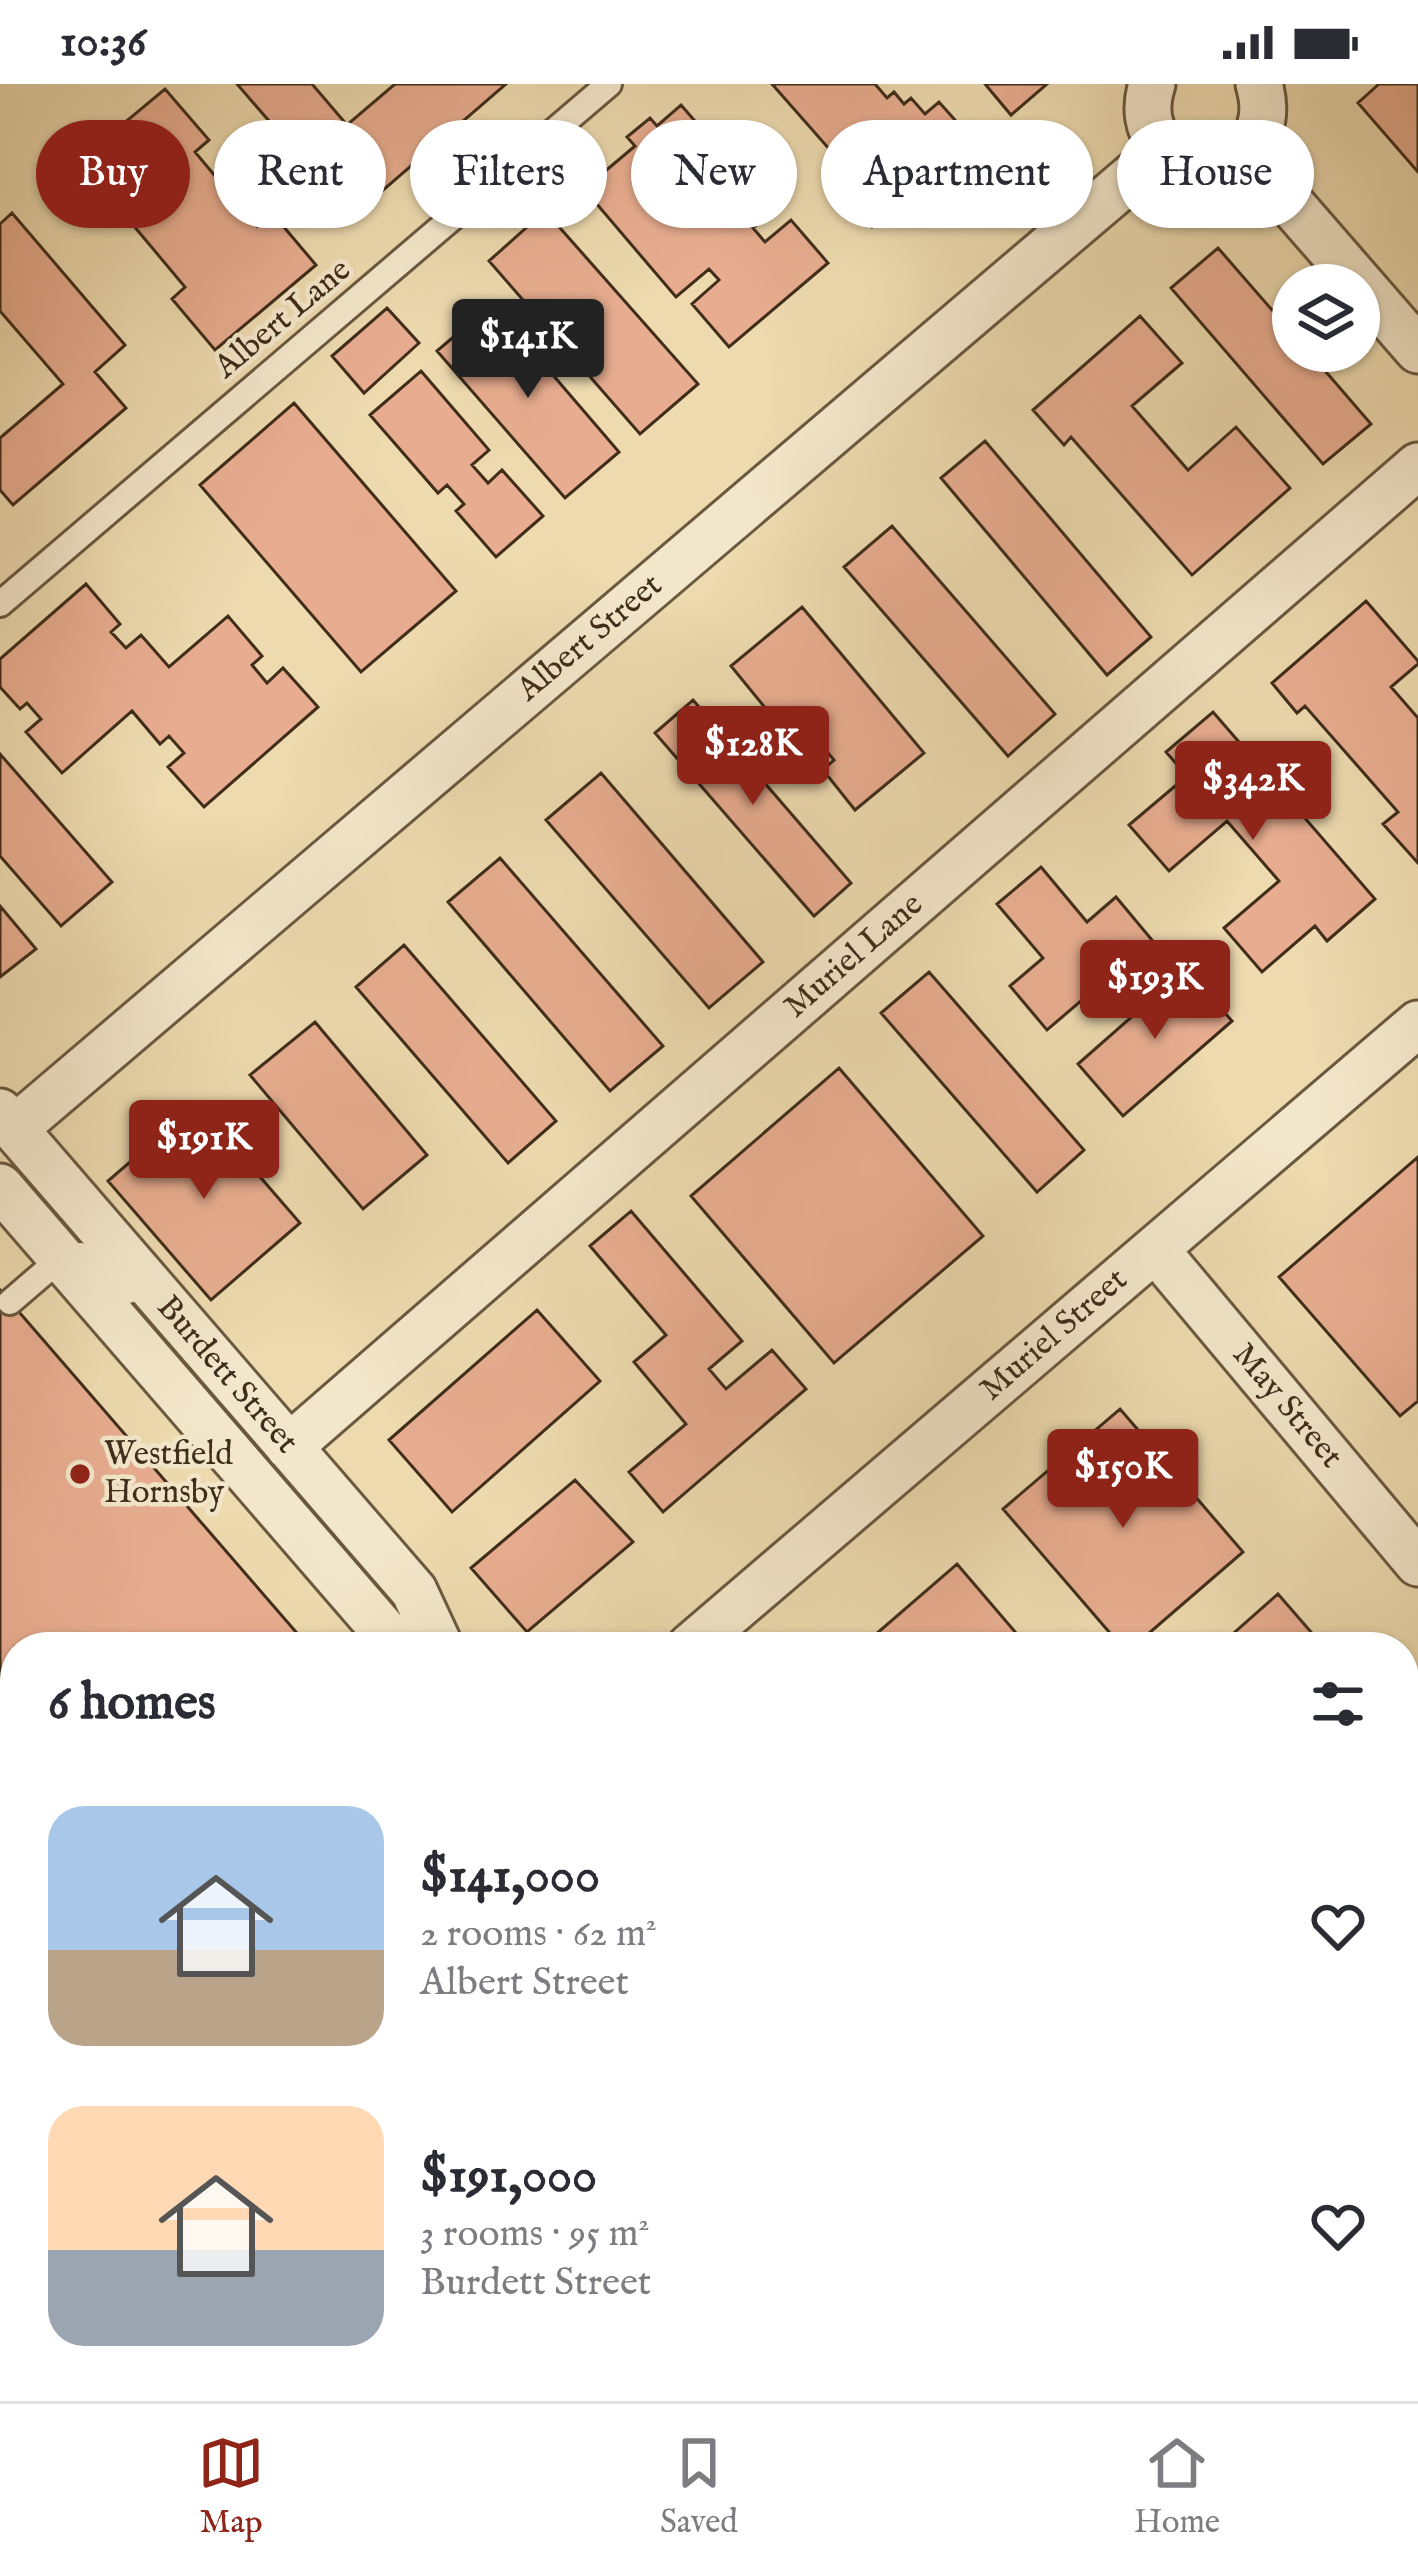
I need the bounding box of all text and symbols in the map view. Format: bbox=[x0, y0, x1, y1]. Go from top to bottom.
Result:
text: 10:36 bbox=[60, 14, 146, 71]
chip: Buy bbox=[36, 120, 190, 228]
chip: Rent bbox=[214, 120, 386, 228]
chip: Filters bbox=[410, 120, 607, 228]
chip: New bbox=[631, 120, 797, 228]
chip: Apartment bbox=[821, 120, 1093, 228]
chip: House bbox=[1117, 120, 1314, 228]
street label: Albert Lane bbox=[205, 250, 360, 389]
map controls bbox=[1272, 264, 1380, 372]
button: layers bbox=[1272, 264, 1380, 372]
pin: $141K bbox=[444, 299, 612, 401]
text: $141K bbox=[479, 313, 577, 362]
street label: Albert Street bbox=[508, 565, 671, 712]
pin: $128K bbox=[669, 706, 837, 808]
text: $128K bbox=[704, 720, 802, 769]
pin: $342K bbox=[1169, 741, 1337, 843]
text: $342K bbox=[1202, 755, 1304, 804]
street label: Muriel Lane bbox=[776, 884, 932, 1028]
pin: $193K bbox=[1071, 940, 1239, 1042]
text: $193K bbox=[1107, 954, 1203, 1003]
pin: $191K bbox=[120, 1100, 288, 1202]
text: $191K bbox=[156, 1114, 252, 1163]
street label: Muriel Street bbox=[972, 1259, 1136, 1411]
street label: Burdett Street bbox=[147, 1287, 307, 1463]
street label: May Street bbox=[1223, 1335, 1351, 1477]
pin: $150K bbox=[1039, 1429, 1207, 1531]
place label: Westfield Hornsby bbox=[104, 1434, 233, 1514]
text: $150K bbox=[1074, 1443, 1172, 1492]
marker: Westfield Hornsby bbox=[67, 1461, 93, 1487]
icon: filters bbox=[1305, 1671, 1371, 1737]
text: 6 homes bbox=[48, 1672, 216, 1737]
text: $141,000 bbox=[420, 1845, 600, 1910]
icon: home bbox=[144, 1854, 288, 1998]
icon: heart bbox=[1305, 1893, 1371, 1959]
text: 2 rooms · 62 m² bbox=[420, 1910, 657, 1959]
text: Albert Street bbox=[420, 1959, 629, 2008]
text: $191,000 bbox=[420, 2145, 597, 2210]
icon: home bbox=[144, 2154, 288, 2298]
icon: heart bbox=[1305, 2193, 1371, 2259]
text: 3 rooms · 95 m² bbox=[420, 2210, 650, 2259]
text: Burdett Street bbox=[420, 2259, 651, 2308]
tab: Map bbox=[198, 2430, 264, 2544]
tab: Saved bbox=[660, 2430, 738, 2544]
tab: Home bbox=[1134, 2430, 1220, 2544]

